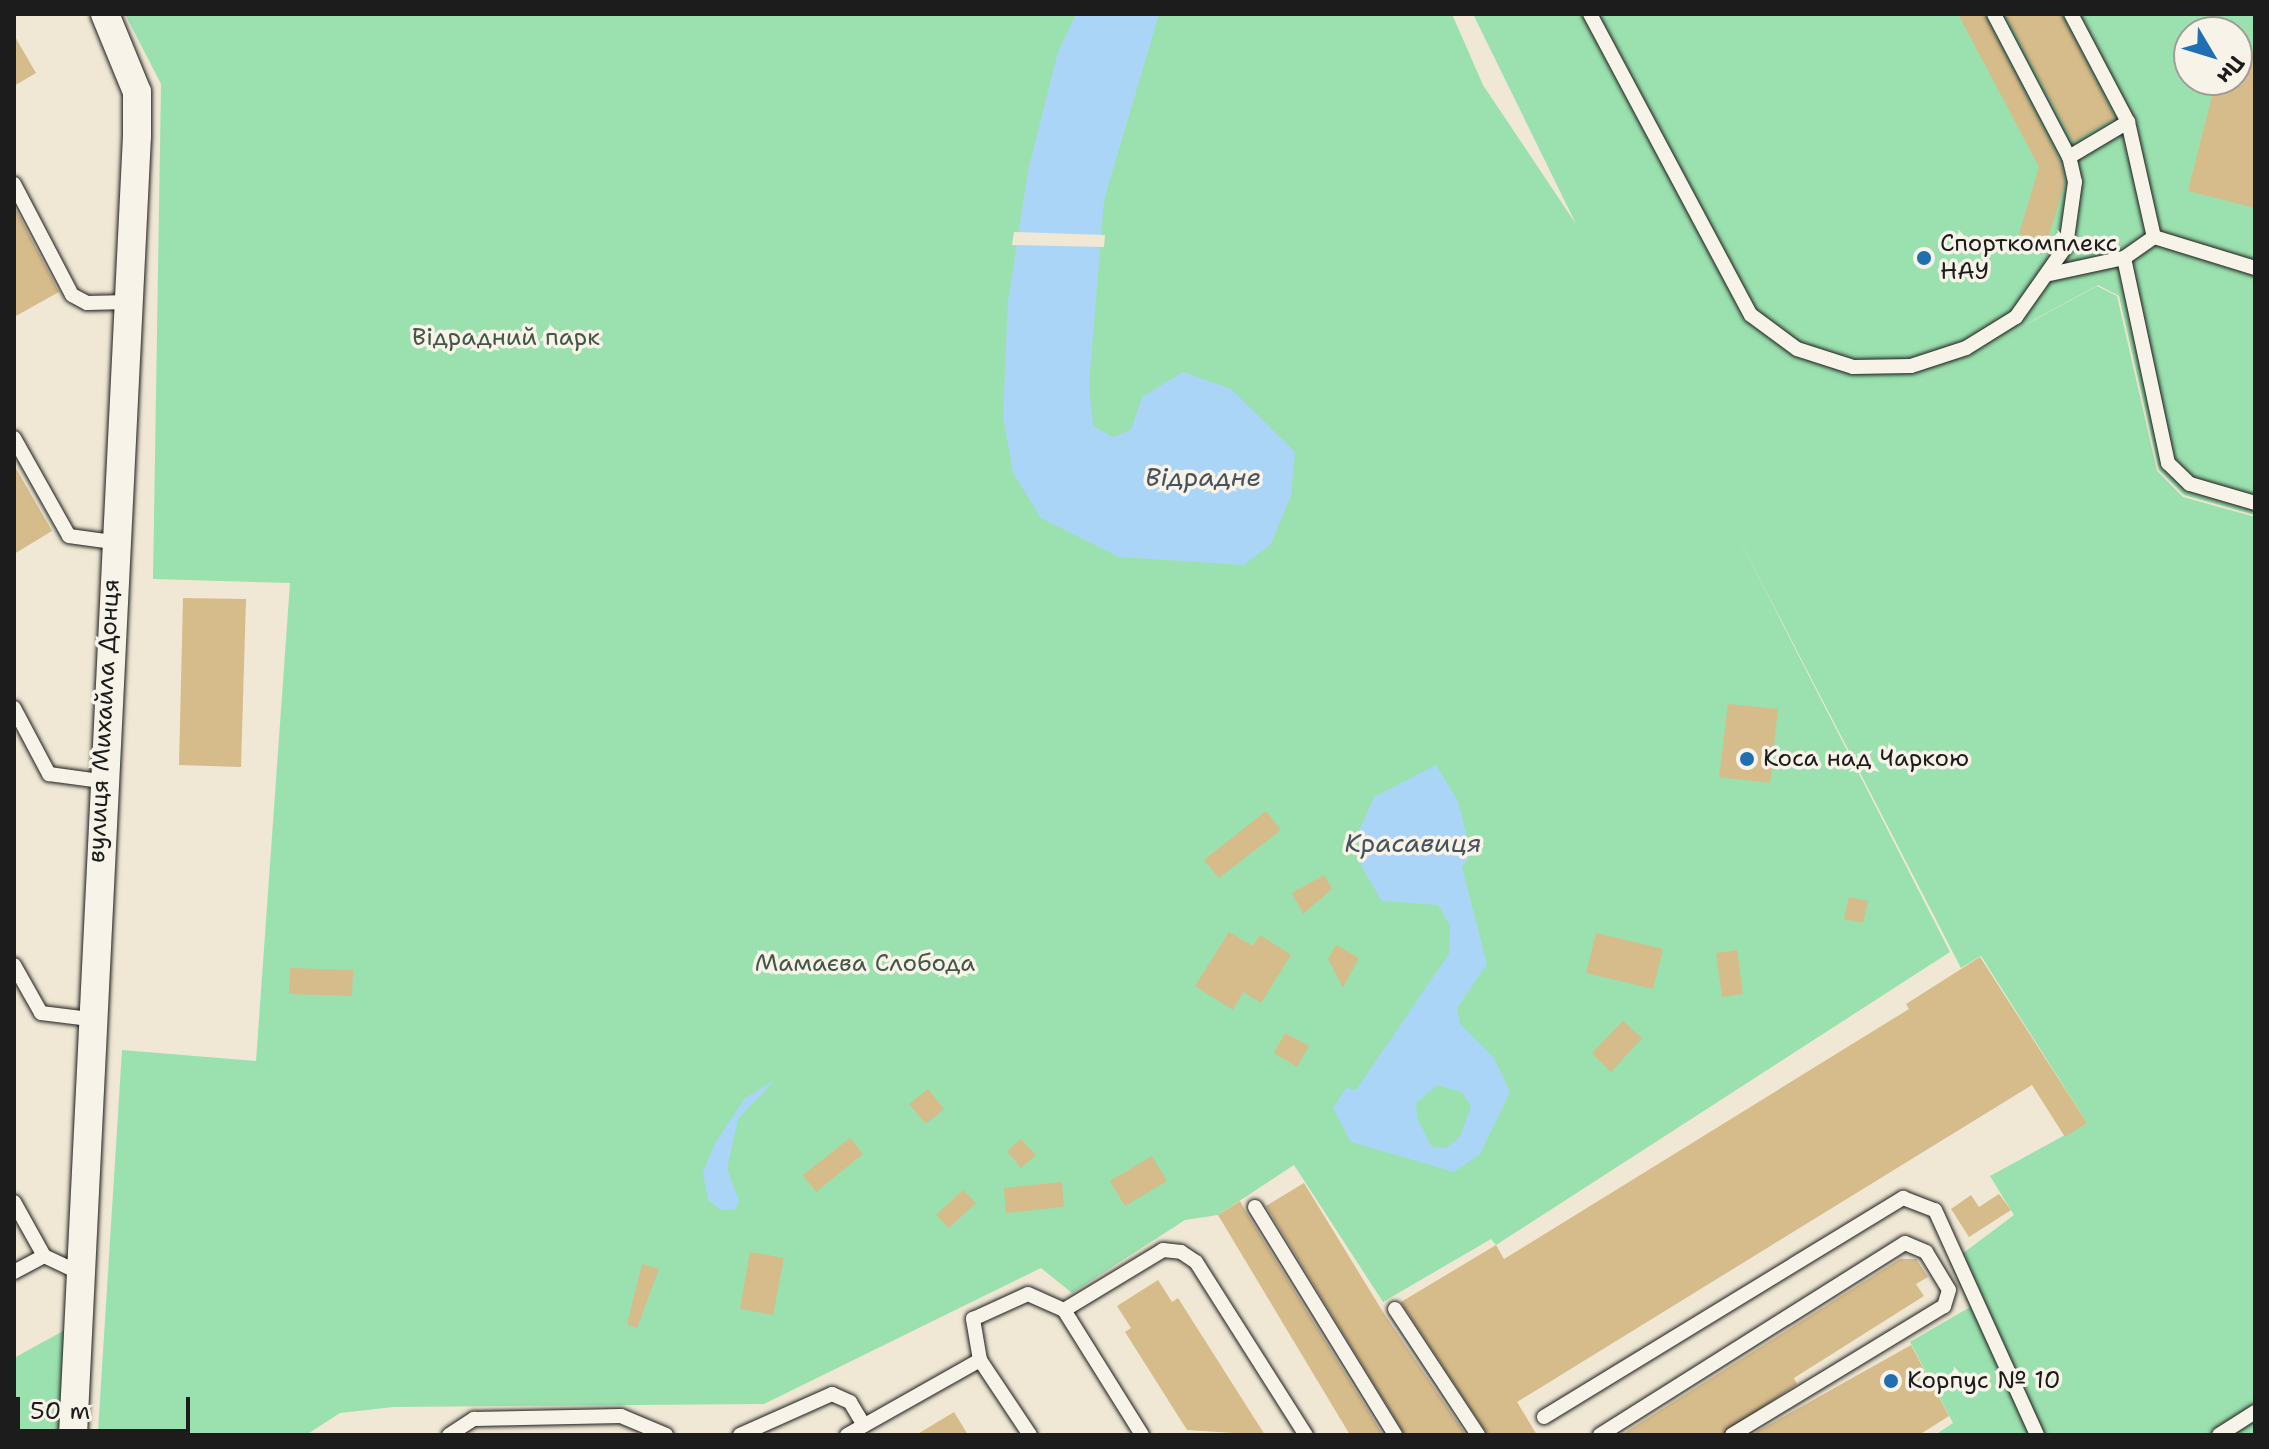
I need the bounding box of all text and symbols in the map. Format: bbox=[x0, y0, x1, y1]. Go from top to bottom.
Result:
north arrow bbox=[2173, 16, 2253, 96]
text: Пн bbox=[2210, 49, 2251, 90]
place label: Спорткомплекс НАУ bbox=[1940, 230, 2118, 286]
marker: Спорткомплекс НАУ bbox=[1915, 249, 1933, 267]
park label: Відрадний парк bbox=[412, 324, 600, 352]
water label: Відрадне bbox=[1145, 461, 1261, 493]
street label: вулиця Михайла Донця bbox=[82, 578, 126, 864]
place label: Коса над Чаркою bbox=[1763, 745, 1969, 773]
marker: Коса над Чаркою bbox=[1738, 750, 1756, 768]
water label: Красавиця bbox=[1345, 827, 1481, 859]
park label: Мамаєва Слобода bbox=[755, 950, 975, 978]
place label: Корпус № 10 bbox=[1907, 1367, 2060, 1395]
marker: Корпус № 10 bbox=[1882, 1372, 1900, 1390]
scale bar bbox=[20, 1381, 194, 1431]
text: 50 m bbox=[30, 1395, 90, 1427]

